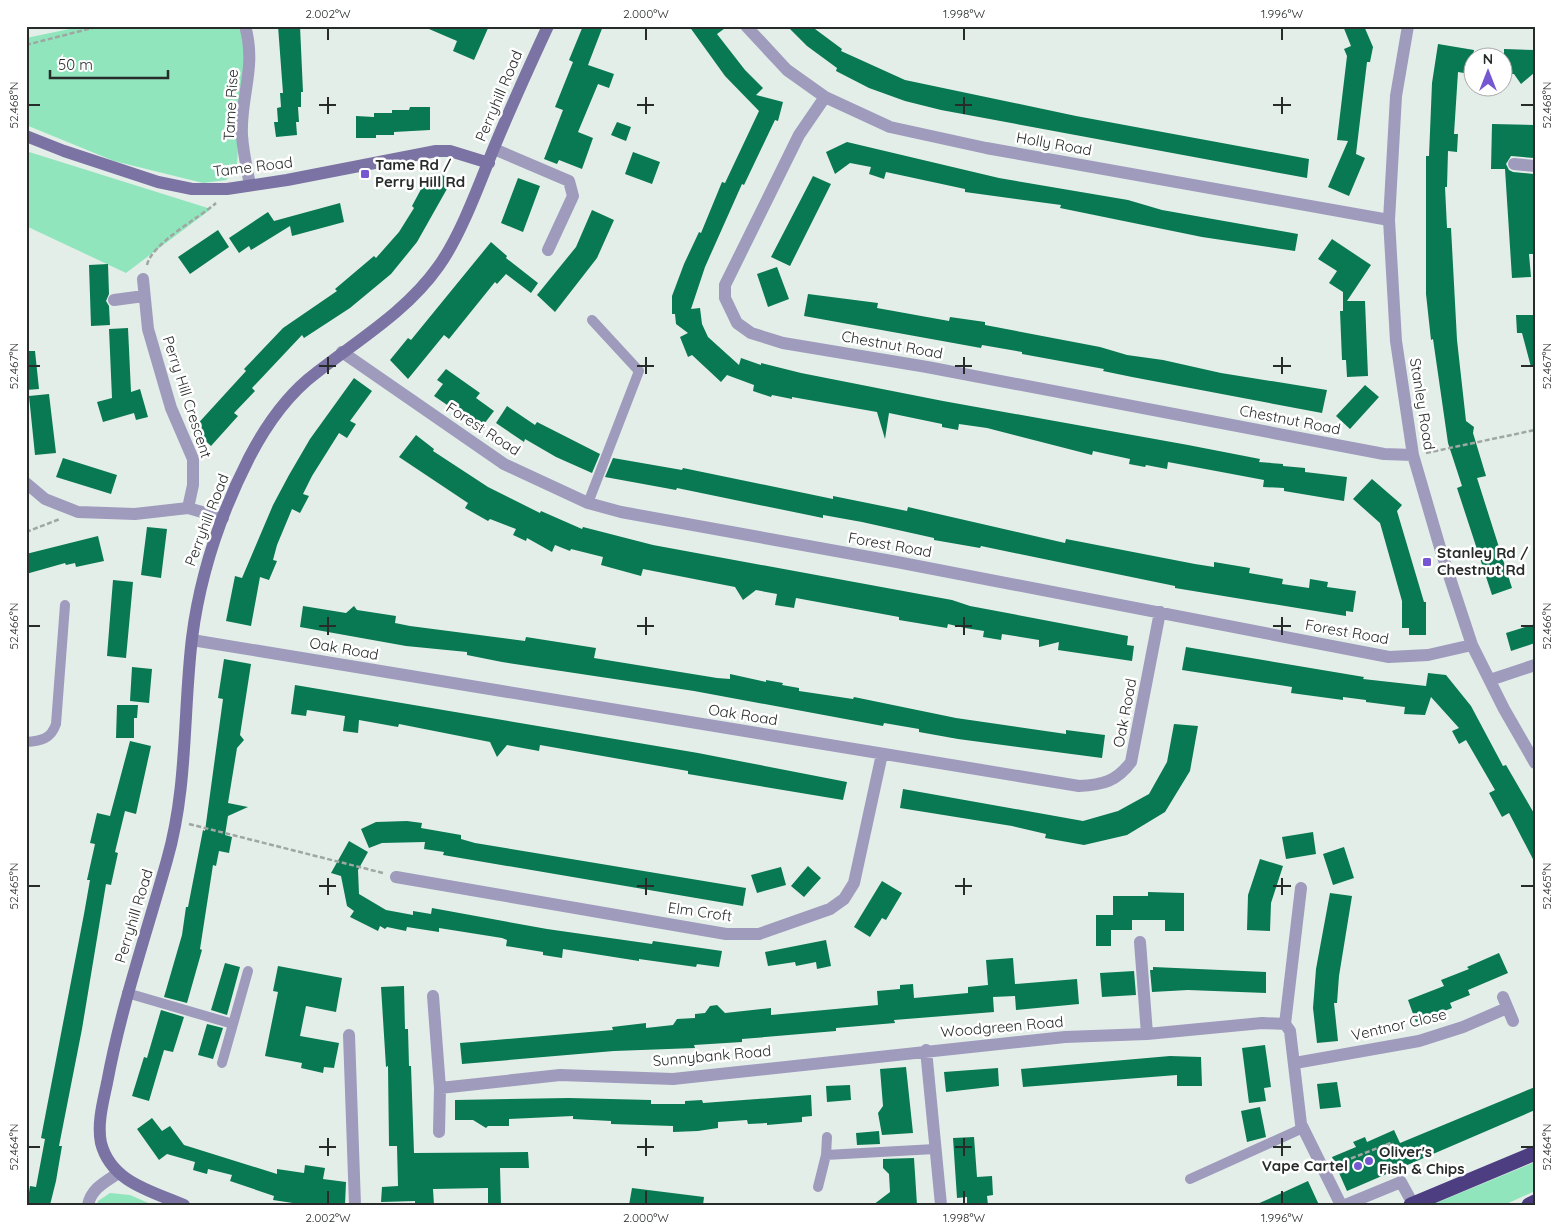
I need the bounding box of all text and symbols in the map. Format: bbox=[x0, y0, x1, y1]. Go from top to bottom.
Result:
text: 2.002°W bbox=[305, 6, 351, 21]
text: 2.000°W bbox=[623, 6, 669, 21]
text: 1.998°W bbox=[943, 6, 985, 21]
text: 1.996°W bbox=[1261, 6, 1303, 21]
street label: Perryhill Road bbox=[471, 47, 526, 144]
scale bar bbox=[50, 48, 168, 80]
north arrow bbox=[1464, 48, 1514, 98]
text: N bbox=[1483, 50, 1493, 68]
text: 50 m bbox=[58, 55, 93, 74]
street label: Tame Rise bbox=[219, 69, 242, 141]
text: 52.468°N bbox=[6, 82, 21, 128]
text: 52.468°N bbox=[1539, 82, 1554, 128]
street label: Holly Road bbox=[1015, 128, 1093, 159]
street label: Tame Road bbox=[212, 152, 294, 181]
place label: Tame Rd / Perry Hill Rd bbox=[375, 155, 465, 191]
marker: Tame Rd / Perry Hill Rd bbox=[359, 168, 371, 180]
street label: Chestnut Road bbox=[840, 326, 944, 363]
street label: Perry Hill Crescent bbox=[159, 333, 216, 460]
text: 52.467°N bbox=[6, 343, 21, 389]
text: 52.467°N bbox=[1539, 343, 1554, 389]
street label: Stanley Road bbox=[1406, 357, 1439, 451]
street label: Forest Road bbox=[443, 398, 524, 460]
street label: Chestnut Road bbox=[1238, 400, 1342, 439]
street label: Perryhill Road bbox=[180, 471, 233, 569]
street label: Forest Road bbox=[847, 528, 933, 561]
place label: Stanley Rd / Chestnut Rd bbox=[1437, 543, 1529, 579]
marker: Stanley Rd / Chestnut Rd bbox=[1421, 556, 1433, 568]
text: 52.466°N bbox=[6, 603, 21, 649]
text: 52.466°N bbox=[1539, 603, 1554, 649]
street label: Forest Road bbox=[1304, 615, 1390, 648]
street label: Oak Road bbox=[308, 633, 380, 664]
street label: Oak Road bbox=[1109, 677, 1141, 749]
street label: Oak Road bbox=[707, 700, 779, 729]
text: 52.465°N bbox=[6, 862, 21, 910]
text: 52.465°N bbox=[1539, 862, 1554, 910]
street label: Perryhill Road bbox=[110, 867, 157, 965]
street label: Elm Croft bbox=[667, 898, 733, 925]
street label: Ventnor Close bbox=[1349, 1004, 1448, 1045]
street label: Woodgreen Road bbox=[940, 1012, 1064, 1041]
street label: Sunnybank Road bbox=[652, 1041, 772, 1070]
text: 52.464°N bbox=[6, 1123, 21, 1171]
text: 52.464°N bbox=[1539, 1123, 1554, 1171]
place label: Oliver's Fish & Chips bbox=[1379, 1142, 1464, 1178]
marker: Oliver's Fish & Chips bbox=[1363, 1155, 1375, 1167]
place label: Vape Cartel bbox=[1262, 1156, 1348, 1175]
marker: Vape Cartel bbox=[1352, 1160, 1364, 1172]
text: 2.002°W bbox=[305, 1210, 351, 1225]
text: 2.000°W bbox=[623, 1210, 669, 1225]
text: 1.998°W bbox=[943, 1210, 985, 1225]
text: 1.996°W bbox=[1261, 1210, 1303, 1225]

